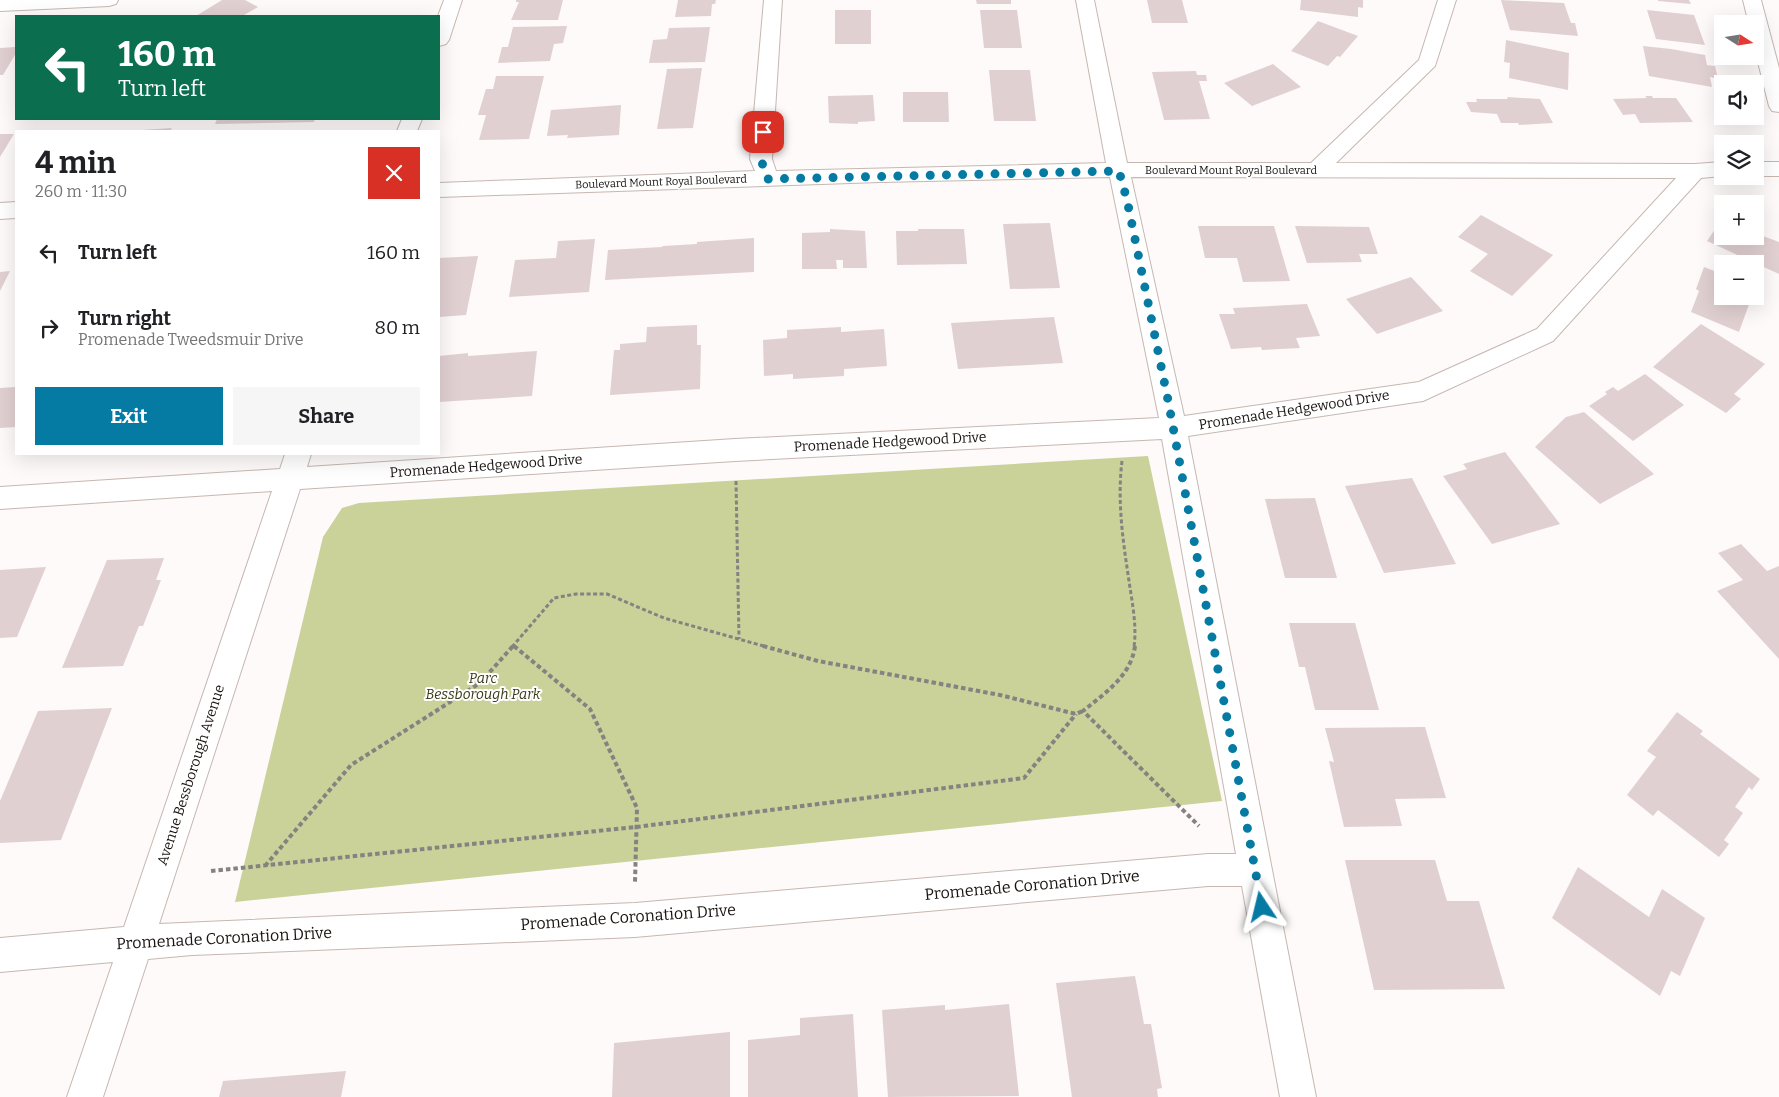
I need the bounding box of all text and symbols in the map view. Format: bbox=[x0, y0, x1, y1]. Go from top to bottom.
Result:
north arrow bbox=[1714, 15, 1764, 65]
map controls bbox=[1714, 15, 1764, 305]
text: 160 m bbox=[118, 33, 216, 75]
icon: left bbox=[35, 35, 100, 100]
text: Turn left bbox=[118, 75, 206, 102]
button: sound bbox=[1714, 75, 1764, 125]
pin bbox=[742, 111, 784, 153]
icon: arrive bbox=[749, 118, 777, 146]
button: layers bbox=[1714, 135, 1764, 185]
text: 4 min bbox=[35, 145, 116, 181]
button: close bbox=[368, 147, 420, 199]
street label: Boulevard Mount Royal Boulevard bbox=[1145, 164, 1317, 177]
street label: Boulevard Mount Royal Boulevard bbox=[575, 172, 748, 191]
text: 260 m · 11:30 bbox=[35, 182, 127, 201]
button: + bbox=[1714, 195, 1764, 245]
icon: left bbox=[35, 239, 63, 267]
text: Turn left bbox=[78, 241, 157, 264]
text: 160 m bbox=[367, 241, 420, 264]
button: − bbox=[1714, 255, 1764, 305]
text: Turn right bbox=[78, 307, 171, 330]
icon: right bbox=[35, 314, 63, 342]
text: 80 m bbox=[374, 316, 420, 339]
text: Promenade Tweedsmuir Drive bbox=[78, 330, 304, 349]
button: Exit bbox=[35, 387, 223, 445]
button: Share bbox=[233, 387, 420, 445]
street label: Promenade Hedgewood Drive bbox=[1197, 387, 1391, 433]
street label: Promenade Hedgewood Drive bbox=[793, 428, 987, 456]
street label: Promenade Hedgewood Drive bbox=[389, 451, 583, 481]
park label: Parc Bessborough Park bbox=[426, 670, 541, 703]
street label: Avenue Bessborough Avenue bbox=[154, 682, 228, 868]
street label: Promenade Coronation Drive bbox=[924, 866, 1140, 904]
position arrow bbox=[1235, 880, 1287, 932]
street label: Promenade Coronation Drive bbox=[520, 900, 736, 934]
street label: Promenade Coronation Drive bbox=[116, 923, 332, 953]

